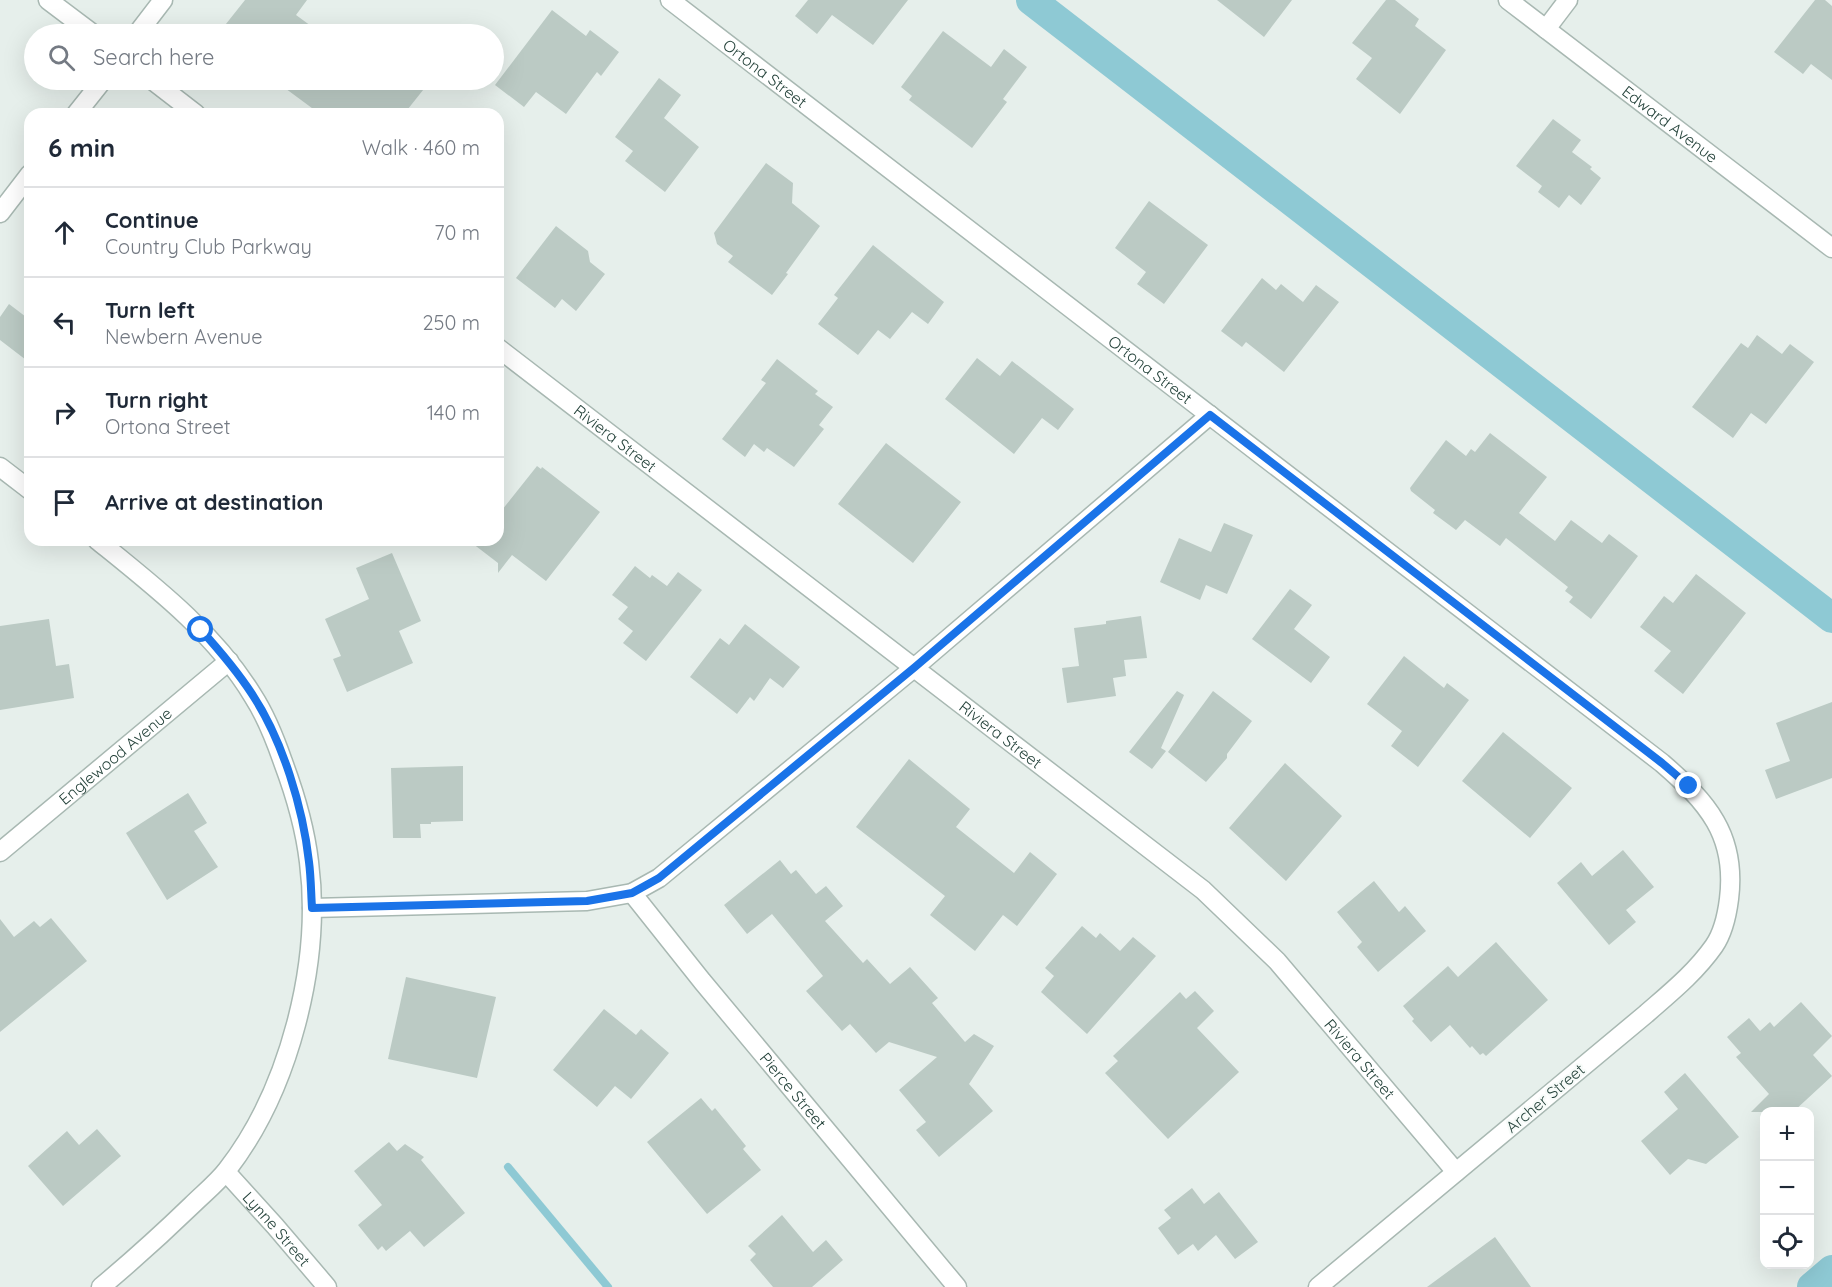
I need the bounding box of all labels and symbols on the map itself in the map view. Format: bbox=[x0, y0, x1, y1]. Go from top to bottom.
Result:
street label: Ortona Street bbox=[719, 35, 811, 112]
street label: Edward Avenue bbox=[1618, 81, 1722, 167]
street label: Ortona Street bbox=[1104, 331, 1196, 408]
street label: Riviera Street bbox=[570, 400, 661, 476]
route start bbox=[187, 616, 213, 642]
street label: Riviera Street bbox=[955, 696, 1046, 773]
street label: Englewood Avenue bbox=[55, 703, 176, 809]
route end bbox=[1675, 772, 1701, 798]
street label: Riviera Street bbox=[1320, 1015, 1400, 1103]
street label: Pierce Street bbox=[756, 1048, 831, 1133]
street label: Archer Street bbox=[1501, 1059, 1589, 1137]
street label: Lynne Street bbox=[238, 1187, 315, 1270]

